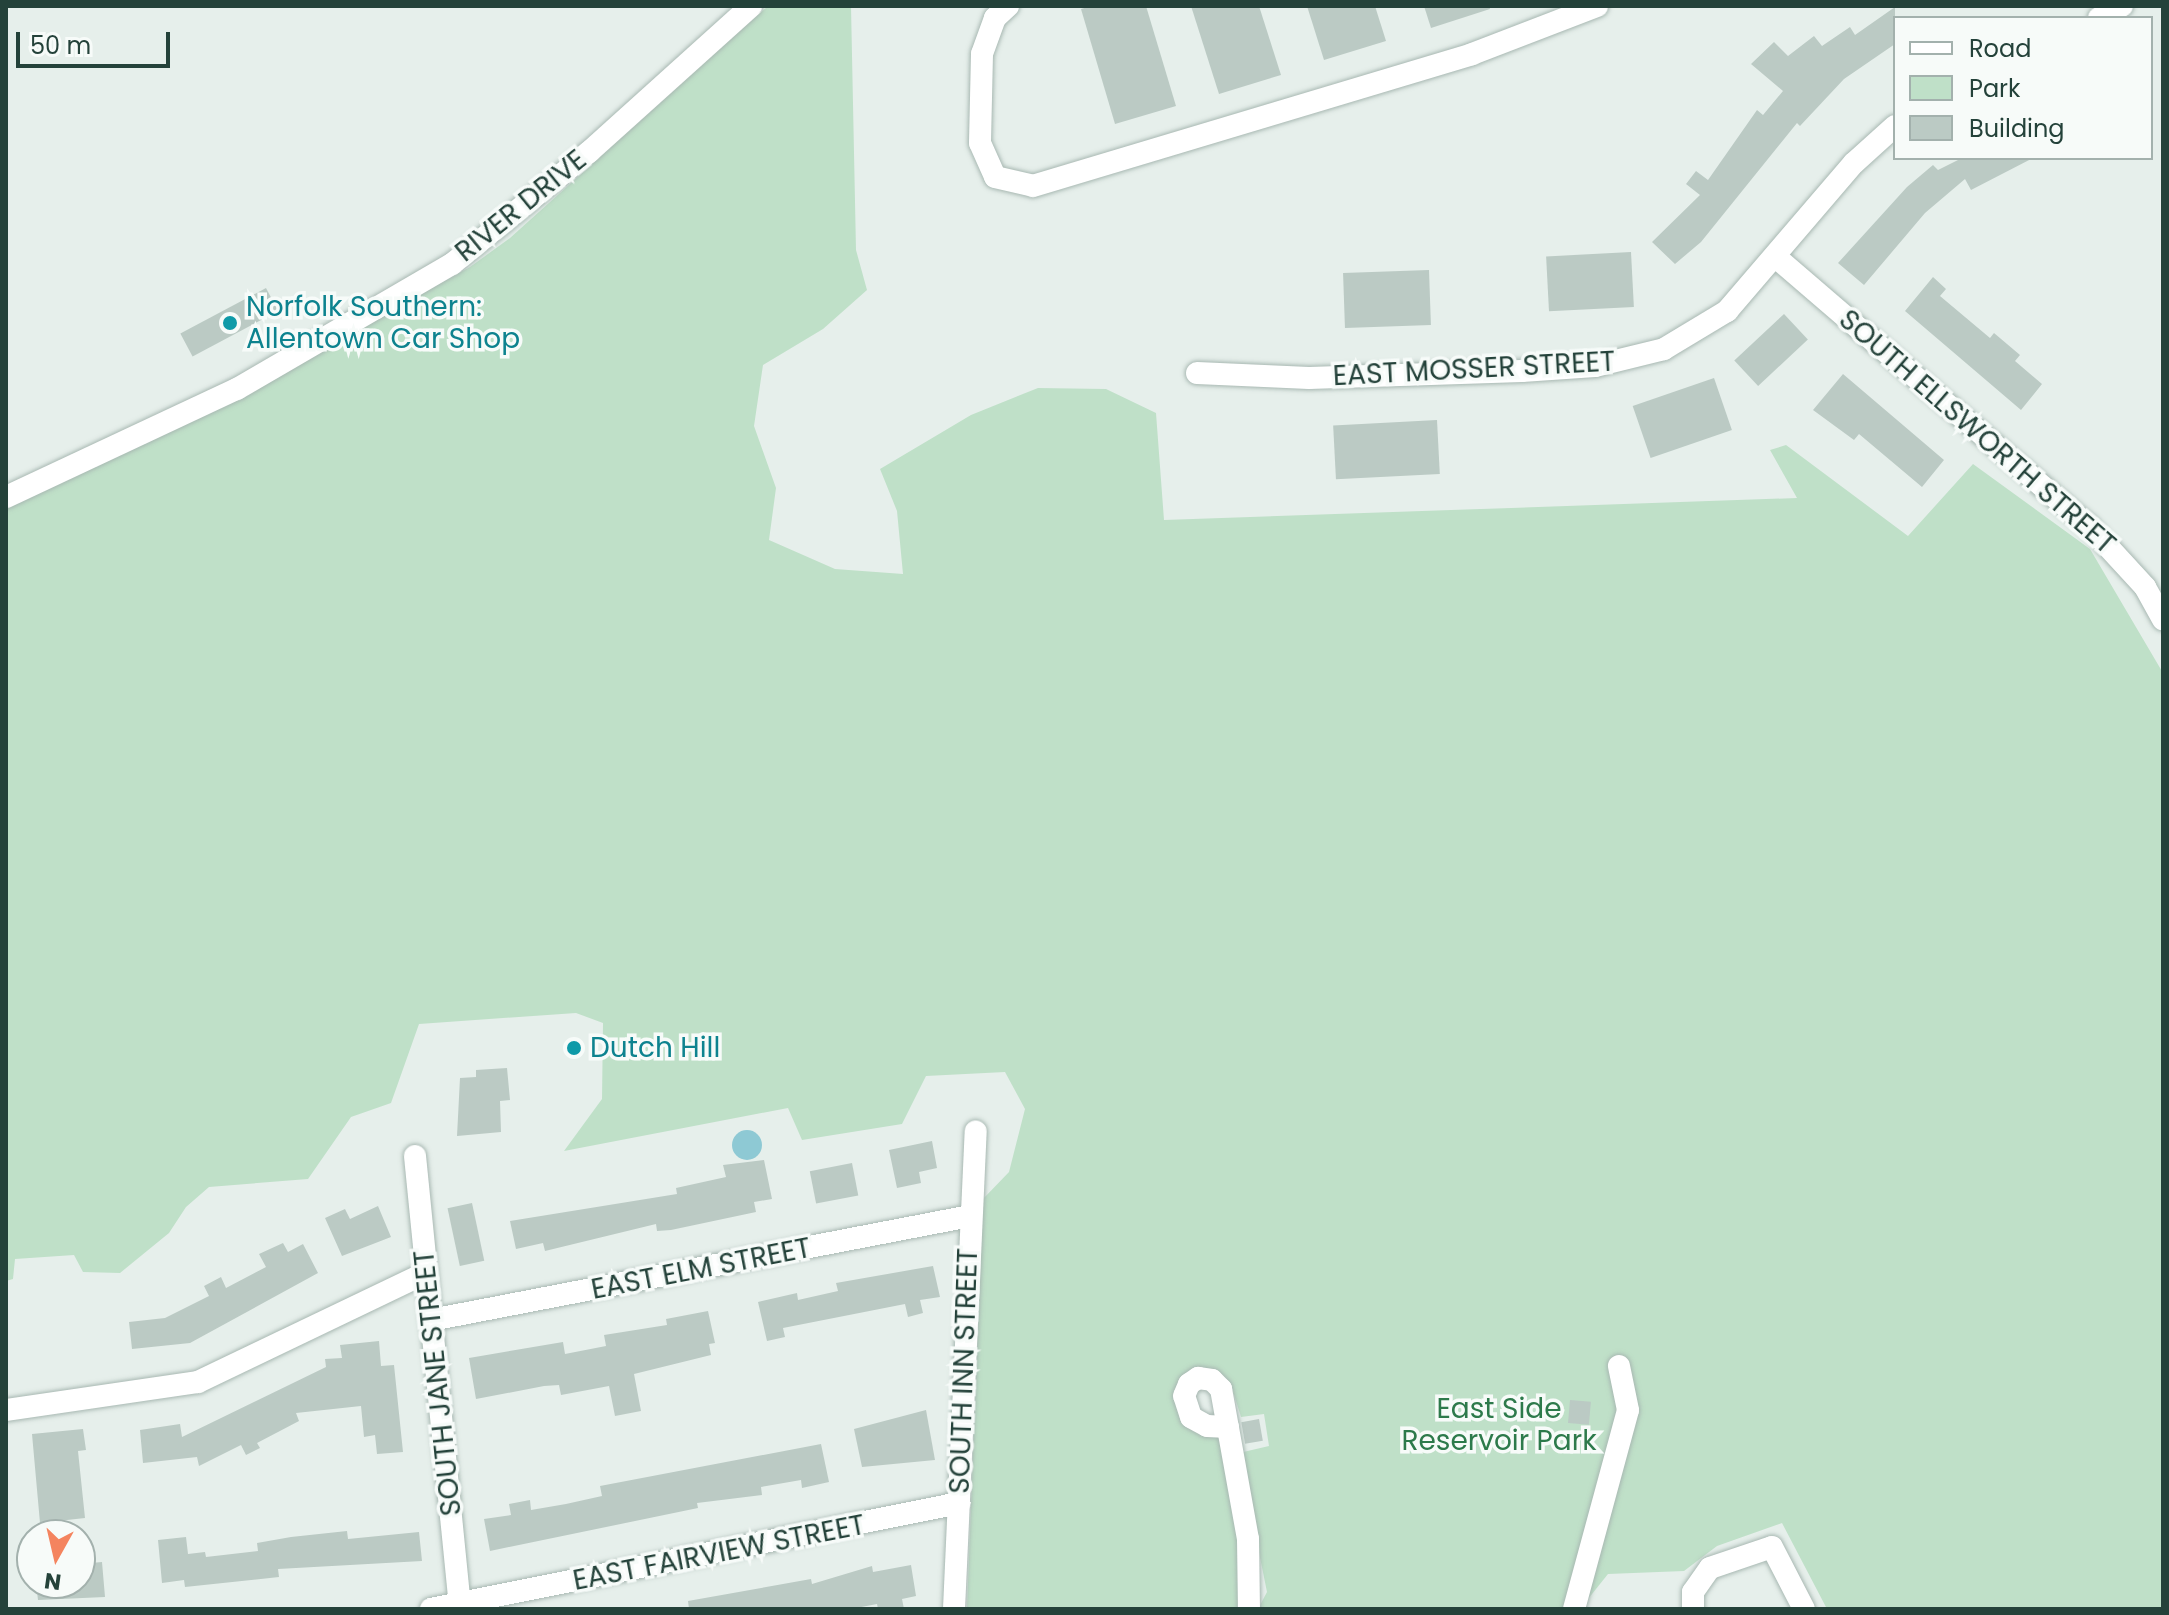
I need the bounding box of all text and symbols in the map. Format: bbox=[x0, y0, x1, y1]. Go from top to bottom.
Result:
scale bar bbox=[20, 16, 174, 66]
legend bbox=[1893, 16, 2153, 160]
text: 50 m bbox=[30, 29, 91, 62]
text: Road bbox=[1969, 32, 2031, 65]
text: Park bbox=[1969, 72, 2020, 105]
text: Building bbox=[1969, 112, 2065, 145]
street label: RIVER DRIVE bbox=[449, 143, 593, 269]
place label: Norfolk Southern: Allentown Car Shop bbox=[246, 290, 520, 356]
street label: SOUTH ELLSWORTH STREET bbox=[1832, 303, 2122, 561]
marker: Norfolk Southern: Allentown Car Shop bbox=[221, 314, 239, 332]
street label: EAST MOSSER STREET bbox=[1332, 345, 1616, 393]
place label: Dutch Hill bbox=[590, 1031, 720, 1065]
marker: Dutch Hill bbox=[565, 1039, 583, 1057]
street label: EAST ELM STREET bbox=[588, 1231, 814, 1307]
street label: SOUTH JANE STREET bbox=[407, 1248, 469, 1518]
street label: SOUTH INN STREET bbox=[943, 1248, 985, 1494]
park label: East Side Reservoir Park bbox=[1401, 1392, 1597, 1458]
street label: EAST FAIRVIEW STREET bbox=[570, 1508, 868, 1598]
north arrow bbox=[16, 1519, 96, 1599]
text: N bbox=[43, 1565, 63, 1598]

